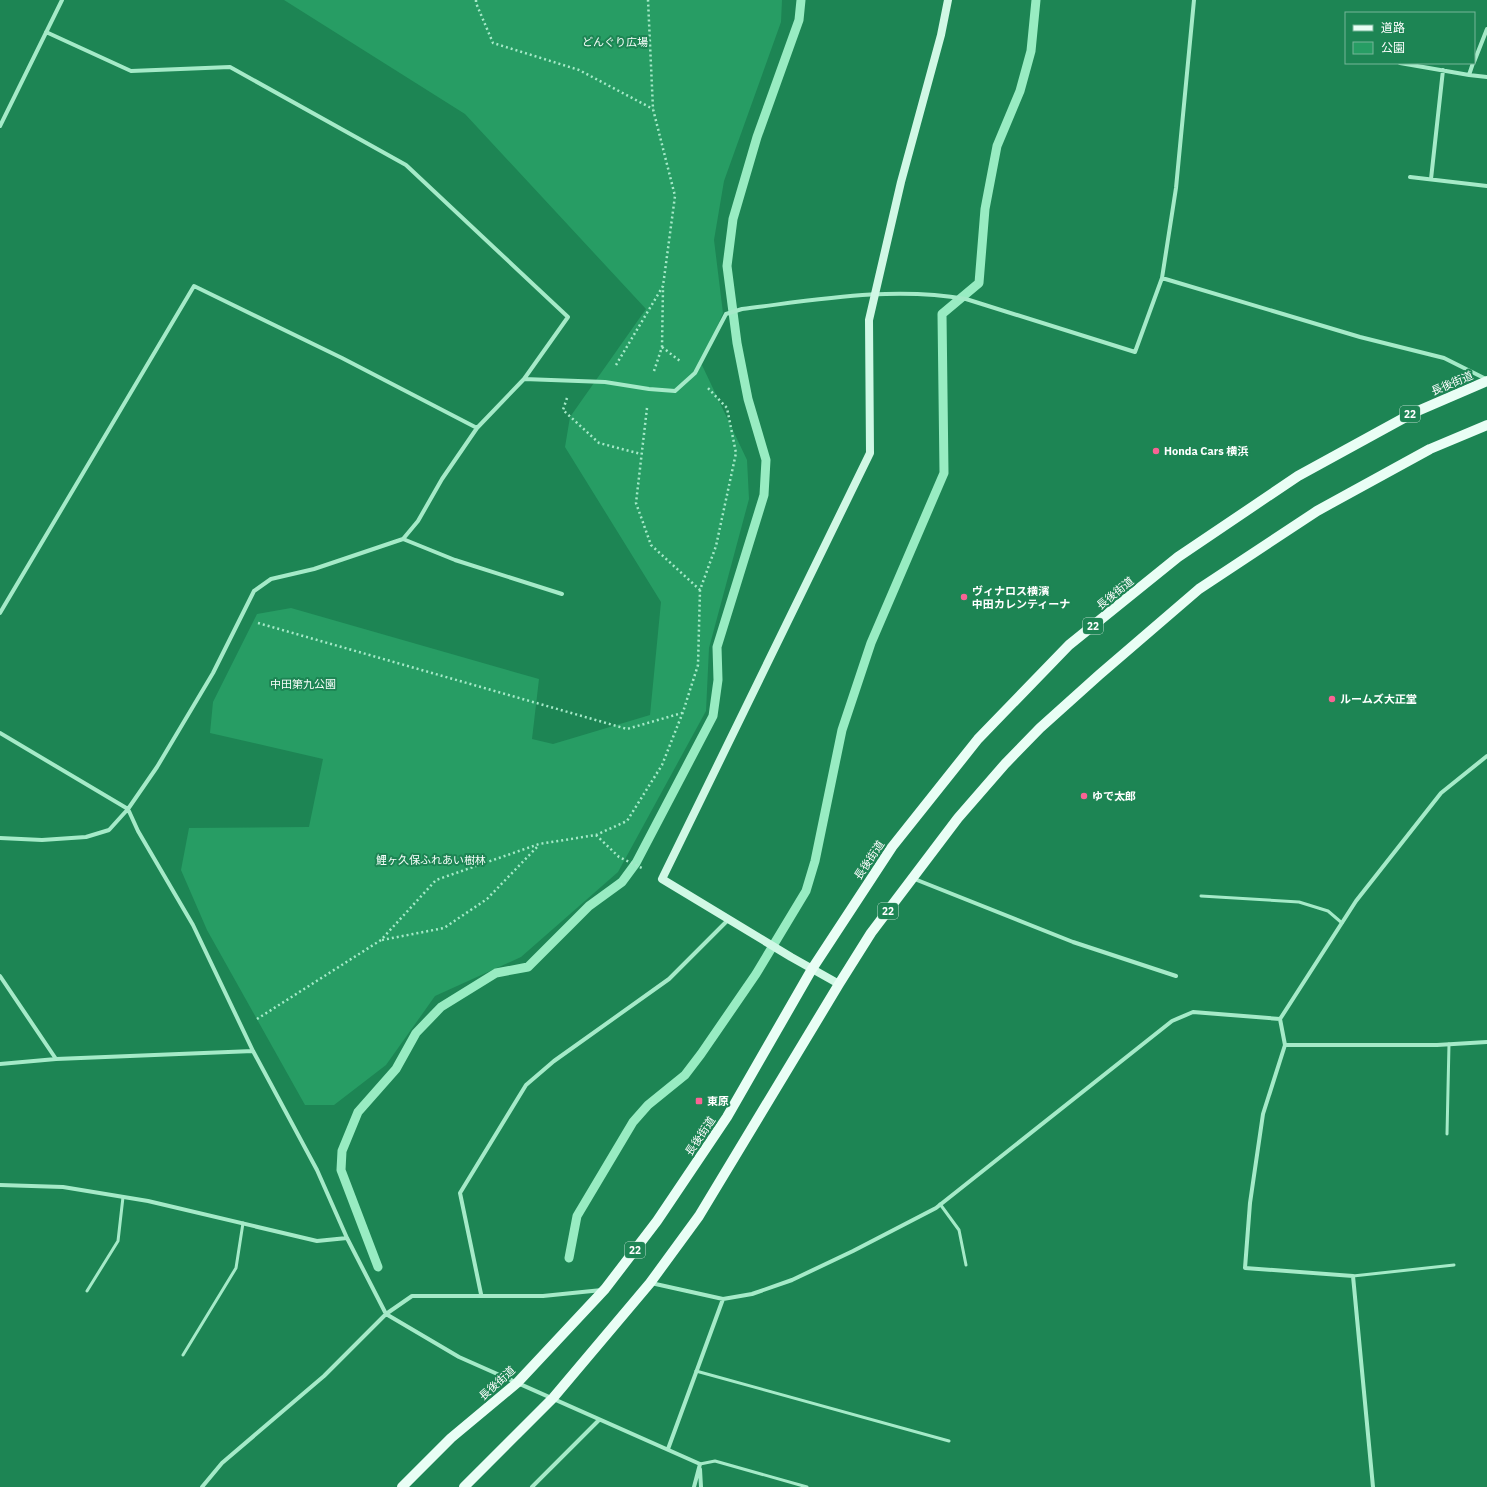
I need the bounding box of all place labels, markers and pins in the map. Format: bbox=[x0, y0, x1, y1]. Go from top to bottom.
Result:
place label: Honda Cars 横浜 bbox=[1164, 444, 1248, 458]
marker: Honda Cars 横浜 bbox=[1151, 446, 1161, 456]
place label: ヴィナロス横濱 中田カレンティーナ bbox=[972, 584, 1070, 611]
marker: ヴィナロス横濱 中田カレンティーナ bbox=[959, 592, 969, 602]
place label: ルームズ大正堂 bbox=[1340, 692, 1417, 706]
marker: ルームズ大正堂 bbox=[1327, 694, 1337, 704]
place label: ゆで太郎 bbox=[1092, 789, 1136, 803]
marker: ゆで太郎 bbox=[1079, 791, 1089, 801]
place label: 東原 bbox=[707, 1094, 729, 1108]
marker: 東原 bbox=[694, 1096, 704, 1106]

